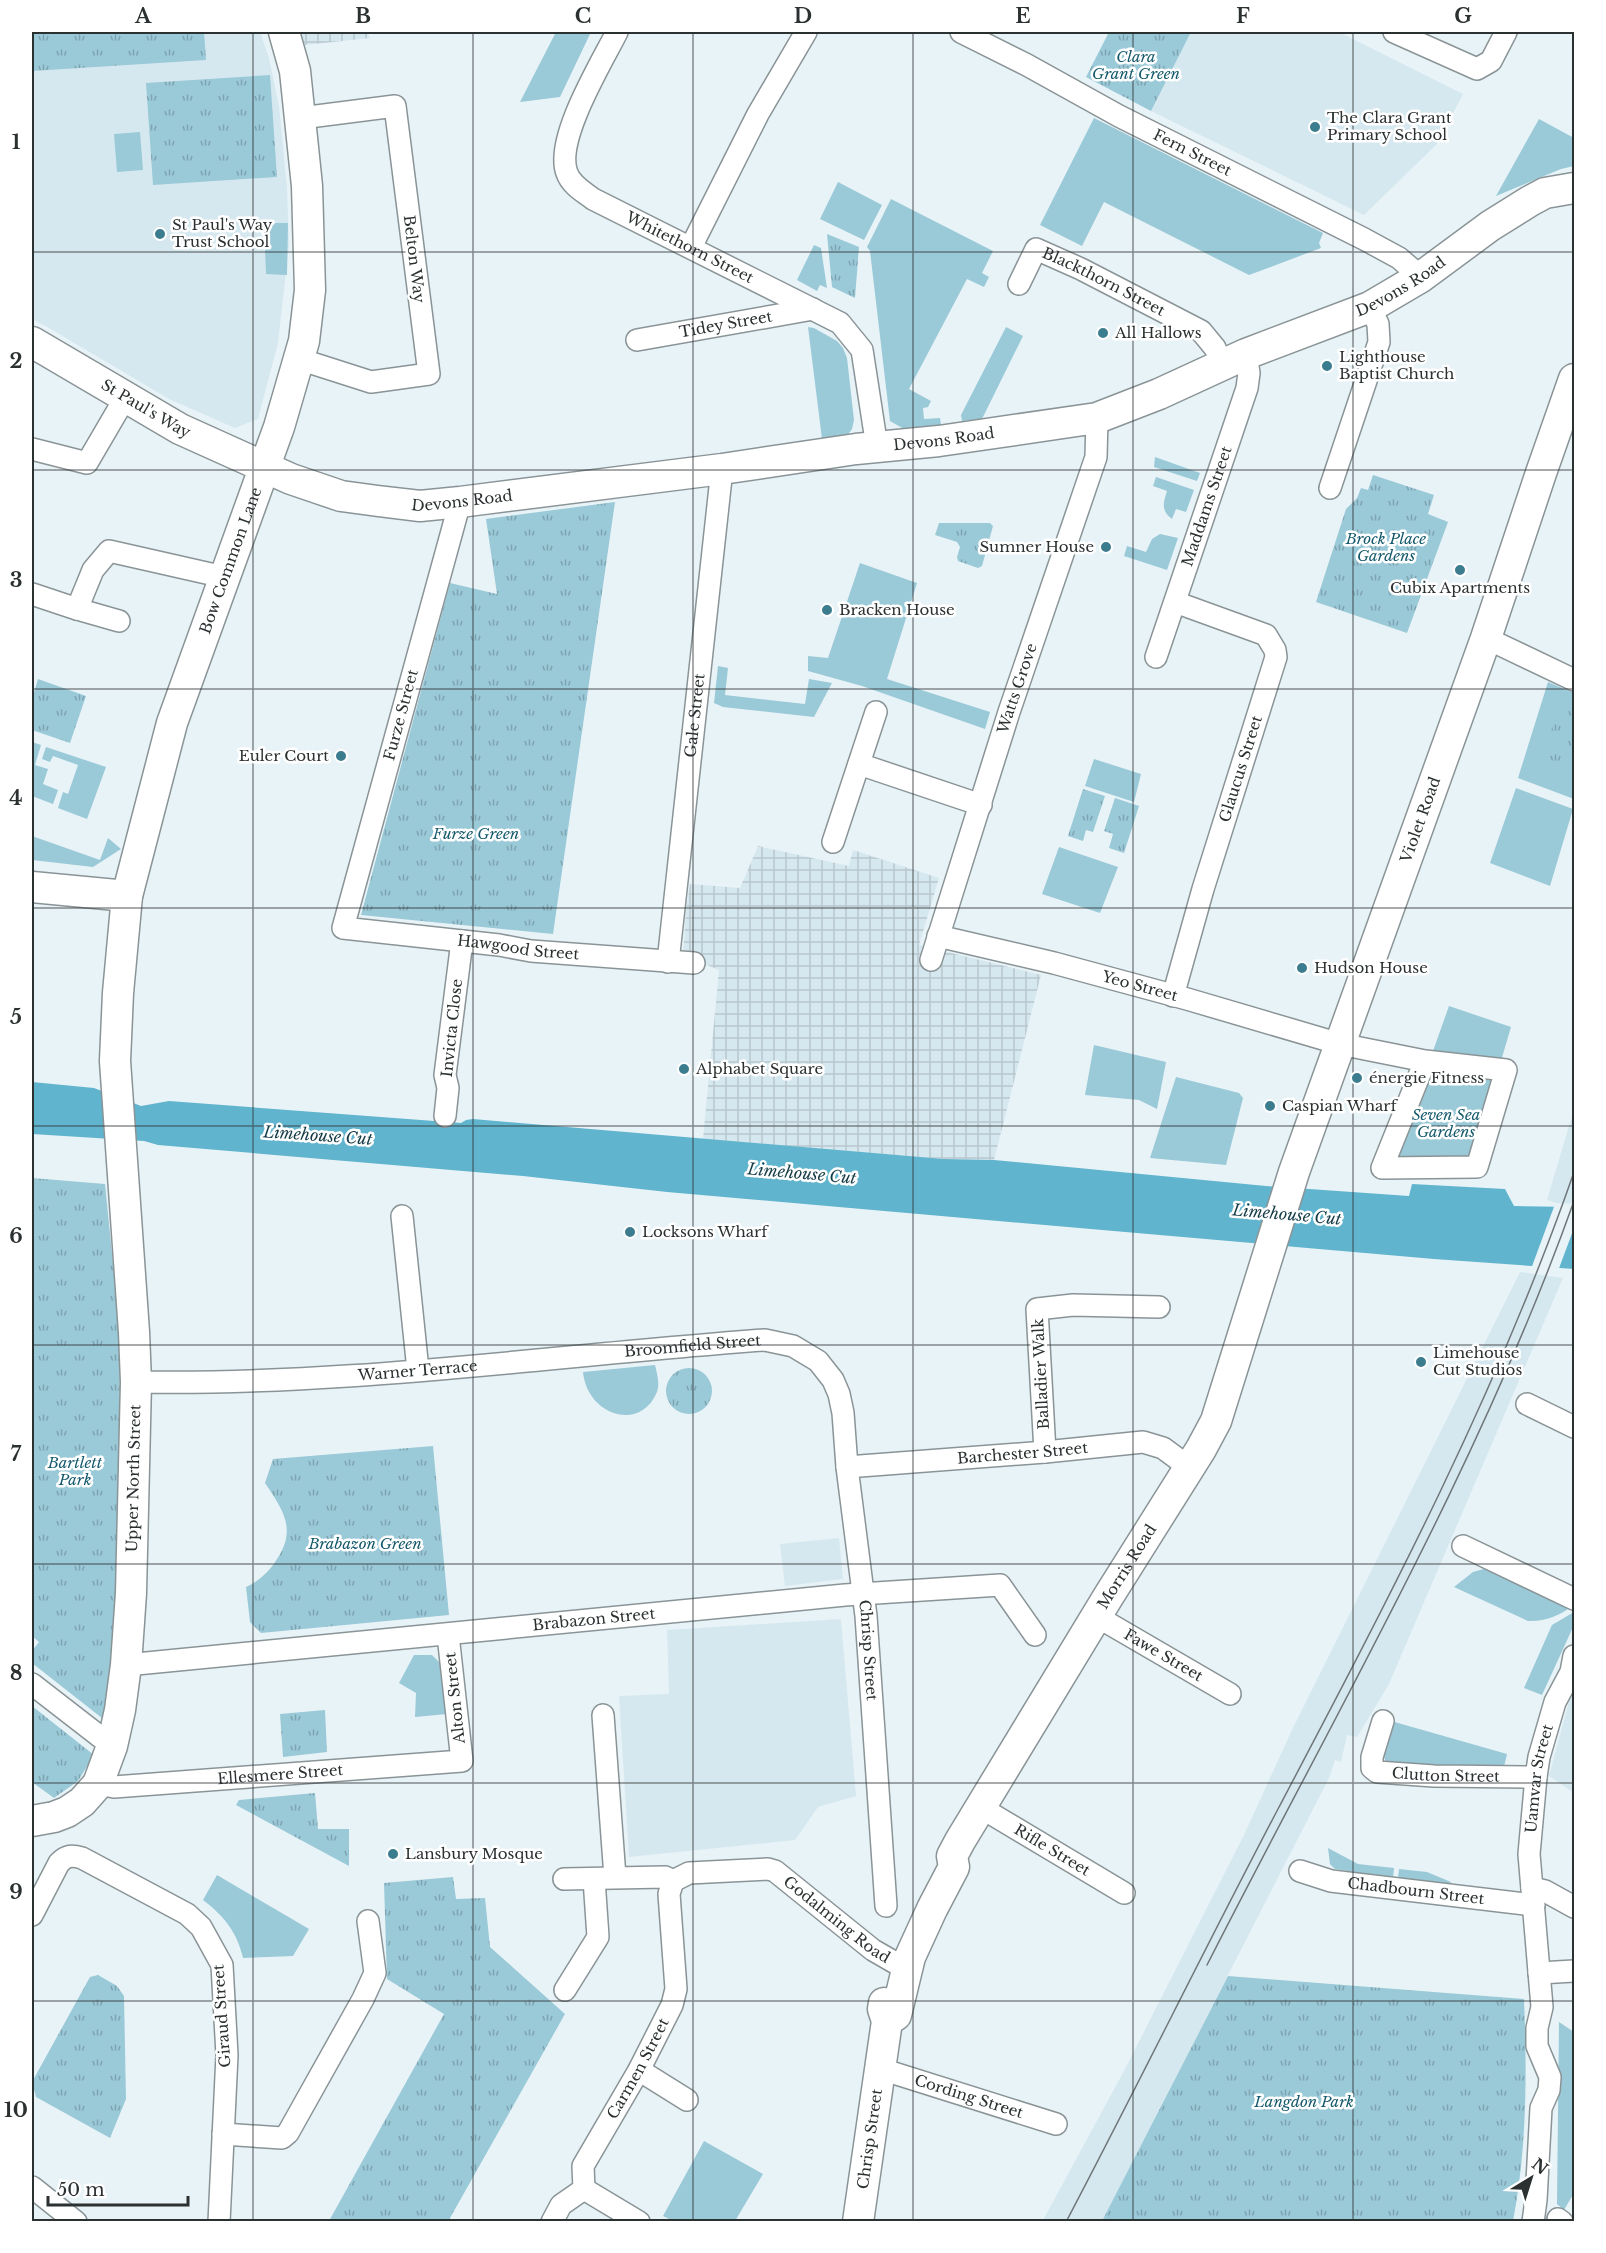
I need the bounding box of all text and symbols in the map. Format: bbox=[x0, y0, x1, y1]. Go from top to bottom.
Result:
text: A bbox=[134, 4, 152, 28]
text: B bbox=[355, 4, 371, 28]
text: C bbox=[575, 4, 591, 28]
text: D bbox=[794, 4, 812, 28]
text: E bbox=[1015, 4, 1031, 28]
text: F bbox=[1236, 4, 1250, 28]
text: G bbox=[1454, 4, 1472, 28]
park label: Clara Grant Green bbox=[1092, 47, 1180, 83]
place label: The Clara Grant Primary School bbox=[1327, 108, 1452, 144]
marker: The Clara Grant Primary School bbox=[1308, 120, 1322, 134]
street label: Fern Street bbox=[1150, 125, 1235, 180]
text: 1 bbox=[12, 130, 21, 154]
street label: Whitethorn Street bbox=[622, 207, 757, 287]
street label: Belton Way bbox=[400, 214, 429, 304]
place label: St Paul's Way Trust School bbox=[172, 215, 273, 251]
marker: St Paul's Way Trust School bbox=[153, 227, 167, 241]
street label: Blackthorn Street bbox=[1039, 243, 1169, 320]
street label: Devons Road bbox=[1353, 252, 1449, 321]
street label: Tidey Street bbox=[678, 306, 774, 341]
place label: All Hallows bbox=[1114, 323, 1202, 342]
marker: All Hallows bbox=[1096, 326, 1110, 340]
place label: Lighthouse Baptist Church bbox=[1339, 347, 1454, 383]
text: 2 bbox=[9, 349, 23, 373]
marker: Lighthouse Baptist Church bbox=[1320, 359, 1334, 373]
street label: St Paul's Way bbox=[98, 375, 194, 442]
street label: Devons Road bbox=[892, 423, 996, 454]
street label: Maddams Street bbox=[1177, 443, 1236, 569]
street label: Bow Common Lane bbox=[195, 485, 265, 636]
street label: Devons Road bbox=[410, 485, 514, 515]
park label: Brock Place Gardens bbox=[1345, 529, 1426, 565]
place label: Sumner House bbox=[979, 537, 1094, 556]
marker: Sumner House bbox=[1099, 540, 1113, 554]
marker: Cubix Apartments bbox=[1453, 563, 1467, 577]
text: 3 bbox=[10, 568, 22, 592]
place label: Cubix Apartments bbox=[1390, 578, 1530, 597]
place label: Bracken House bbox=[839, 600, 955, 619]
marker: Bracken House bbox=[820, 603, 834, 617]
street label: Watts Grove bbox=[993, 641, 1041, 737]
street label: Furze Street bbox=[379, 667, 422, 763]
street label: Gale Street bbox=[680, 672, 709, 758]
street label: Glaucus Street bbox=[1215, 713, 1266, 824]
place label: Euler Court bbox=[239, 746, 329, 765]
marker: Euler Court bbox=[334, 749, 348, 763]
street label: Violet Road bbox=[1396, 774, 1444, 866]
text: 4 bbox=[9, 786, 23, 810]
park label: Furze Green bbox=[432, 824, 519, 843]
street label: Hawgood Street bbox=[456, 931, 580, 964]
place label: Hudson House bbox=[1314, 958, 1428, 977]
marker: Hudson House bbox=[1295, 961, 1309, 975]
street label: Yeo Street bbox=[1099, 966, 1180, 1005]
street label: Invicta Close bbox=[437, 978, 466, 1078]
text: 5 bbox=[10, 1005, 22, 1029]
place label: Alphabet Square bbox=[695, 1059, 823, 1078]
marker: Alphabet Square bbox=[677, 1062, 691, 1076]
place label: énergie Fitness bbox=[1369, 1068, 1484, 1087]
marker: énergie Fitness bbox=[1350, 1071, 1364, 1085]
place label: Caspian Wharf bbox=[1282, 1096, 1399, 1115]
marker: Caspian Wharf bbox=[1263, 1099, 1277, 1113]
park label: Seven Sea Gardens bbox=[1412, 1105, 1480, 1141]
water label: Limehouse Cut bbox=[262, 1121, 373, 1149]
water label: Limehouse Cut bbox=[746, 1158, 857, 1188]
water label: Limehouse Cut bbox=[1231, 1199, 1342, 1229]
place label: Locksons Wharf bbox=[642, 1222, 769, 1241]
text: 6 bbox=[9, 1224, 23, 1248]
marker: Locksons Wharf bbox=[623, 1225, 637, 1239]
street label: Balladier Walk bbox=[1028, 1317, 1053, 1430]
street label: Broomfield Street bbox=[623, 1330, 762, 1361]
place label: Limehouse Cut Studios bbox=[1433, 1343, 1522, 1379]
marker: Limehouse Cut Studios bbox=[1414, 1355, 1428, 1369]
street label: Warner Terrace bbox=[356, 1356, 478, 1384]
street label: Upper North Street bbox=[122, 1404, 144, 1553]
street label: Barchester Street bbox=[956, 1438, 1089, 1468]
text: 7 bbox=[11, 1442, 22, 1466]
park label: Bartlett Park bbox=[47, 1453, 103, 1489]
street label: Morris Road bbox=[1093, 1521, 1160, 1612]
park label: Brabazon Green bbox=[307, 1534, 422, 1553]
street label: Chrisp Street bbox=[855, 1599, 882, 1702]
street label: Brabazon Street bbox=[532, 1604, 656, 1634]
street label: Fawe Street bbox=[1121, 1624, 1207, 1685]
street label: Alton Street bbox=[440, 1651, 469, 1746]
text: 8 bbox=[10, 1661, 22, 1685]
street label: Uamvar Street bbox=[1521, 1722, 1557, 1834]
street label: Ellesmere Street bbox=[217, 1760, 344, 1788]
street label: Clutton Street bbox=[1391, 1763, 1500, 1786]
street label: Rifle Street bbox=[1011, 1820, 1094, 1880]
place label: Lansbury Mosque bbox=[405, 1844, 543, 1863]
marker: Lansbury Mosque bbox=[386, 1847, 400, 1861]
street label: Godalming Road bbox=[780, 1872, 894, 1967]
street label: Chadbourn Street bbox=[1347, 1873, 1486, 1908]
text: 9 bbox=[9, 1880, 23, 1904]
street label: Giraud Street bbox=[208, 1964, 235, 2068]
street label: Carmen Street bbox=[603, 2014, 673, 2122]
street label: Cording Street bbox=[912, 2070, 1026, 2122]
street label: Chrisp Street bbox=[853, 2087, 886, 2190]
park label: Langdon Park bbox=[1253, 2092, 1354, 2111]
text: 10 bbox=[4, 2098, 28, 2122]
north arrow bbox=[1501, 2148, 1561, 2208]
text: N bbox=[1528, 2154, 1552, 2179]
scale bar bbox=[48, 2169, 188, 2207]
text: 50 m bbox=[57, 2179, 105, 2201]

